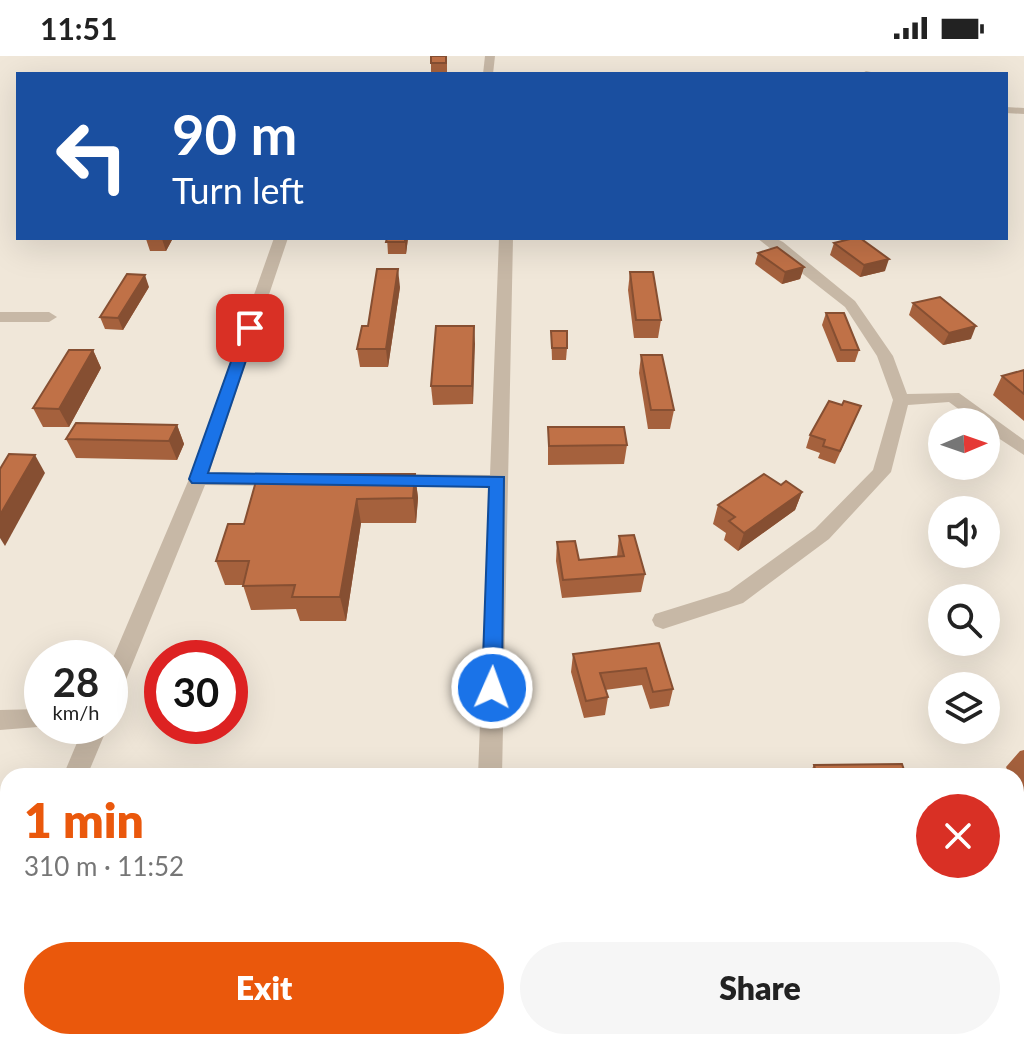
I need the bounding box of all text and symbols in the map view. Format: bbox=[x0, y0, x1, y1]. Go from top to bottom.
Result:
text: 11:51 bbox=[40, 10, 117, 46]
text: 90 m bbox=[172, 100, 297, 167]
icon: left bbox=[40, 104, 144, 208]
text: Turn left bbox=[172, 168, 304, 212]
pin bbox=[216, 294, 284, 362]
icon: arrive bbox=[228, 306, 272, 350]
north arrow bbox=[928, 408, 1000, 480]
map controls bbox=[928, 408, 1000, 744]
button: sound bbox=[928, 496, 1000, 568]
button: search bbox=[928, 584, 1000, 656]
speed limit sign: 30 bbox=[144, 640, 248, 744]
position arrow bbox=[450, 646, 534, 730]
text: 28 bbox=[53, 658, 99, 706]
button: layers bbox=[928, 672, 1000, 744]
text: km/h bbox=[53, 700, 99, 724]
text: 1 min bbox=[24, 791, 144, 848]
button: close bbox=[916, 794, 1000, 878]
text: 310 m · 11:52 bbox=[24, 850, 184, 882]
button: Exit bbox=[24, 942, 504, 1034]
button: Share bbox=[520, 942, 1000, 1034]

